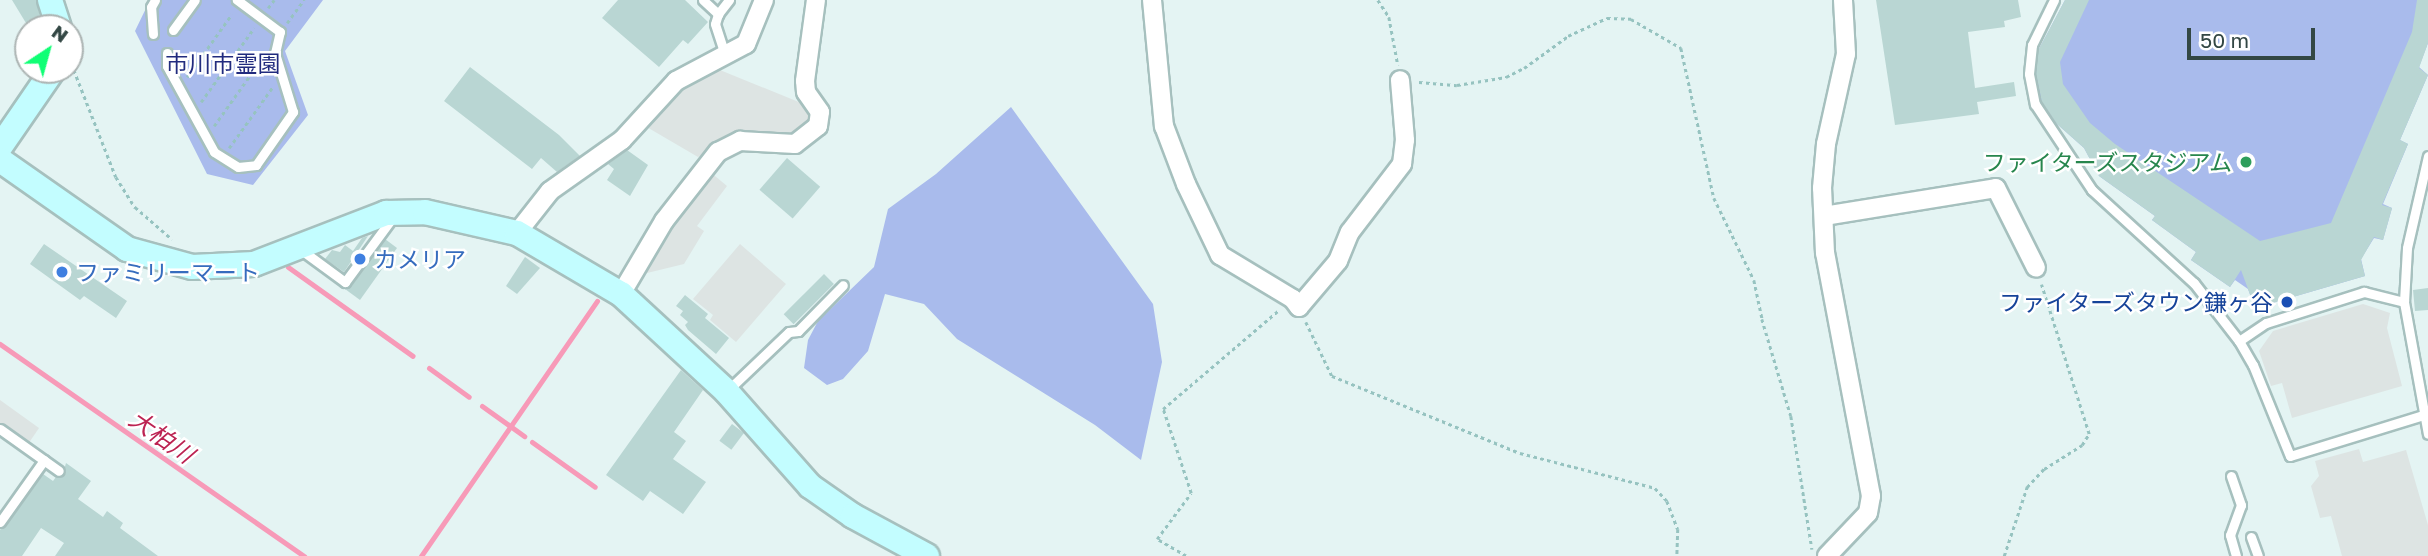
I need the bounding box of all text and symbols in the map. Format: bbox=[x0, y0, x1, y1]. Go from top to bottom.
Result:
north arrow bbox=[14, 14, 84, 84]
scale bar bbox=[2190, 14, 2318, 58]
text: N bbox=[48, 20, 73, 47]
text: 50 m bbox=[2200, 27, 2249, 53]
park label: 市川市霊園 bbox=[166, 49, 280, 77]
place label: ファイターズスタジアム bbox=[1979, 148, 2232, 176]
marker: ファイターズスタジアム bbox=[2238, 154, 2254, 170]
place label: カメリア bbox=[374, 245, 466, 273]
marker: カメリア bbox=[352, 251, 368, 267]
place label: ファミリーマート bbox=[76, 258, 260, 286]
marker: ファミリーマート bbox=[54, 264, 70, 280]
place label: ファイターズタウン鎌ヶ谷 bbox=[1997, 288, 2273, 316]
marker: ファイターズタウン鎌ヶ谷 bbox=[2279, 294, 2295, 310]
water label: 大柏川 bbox=[124, 404, 200, 468]

